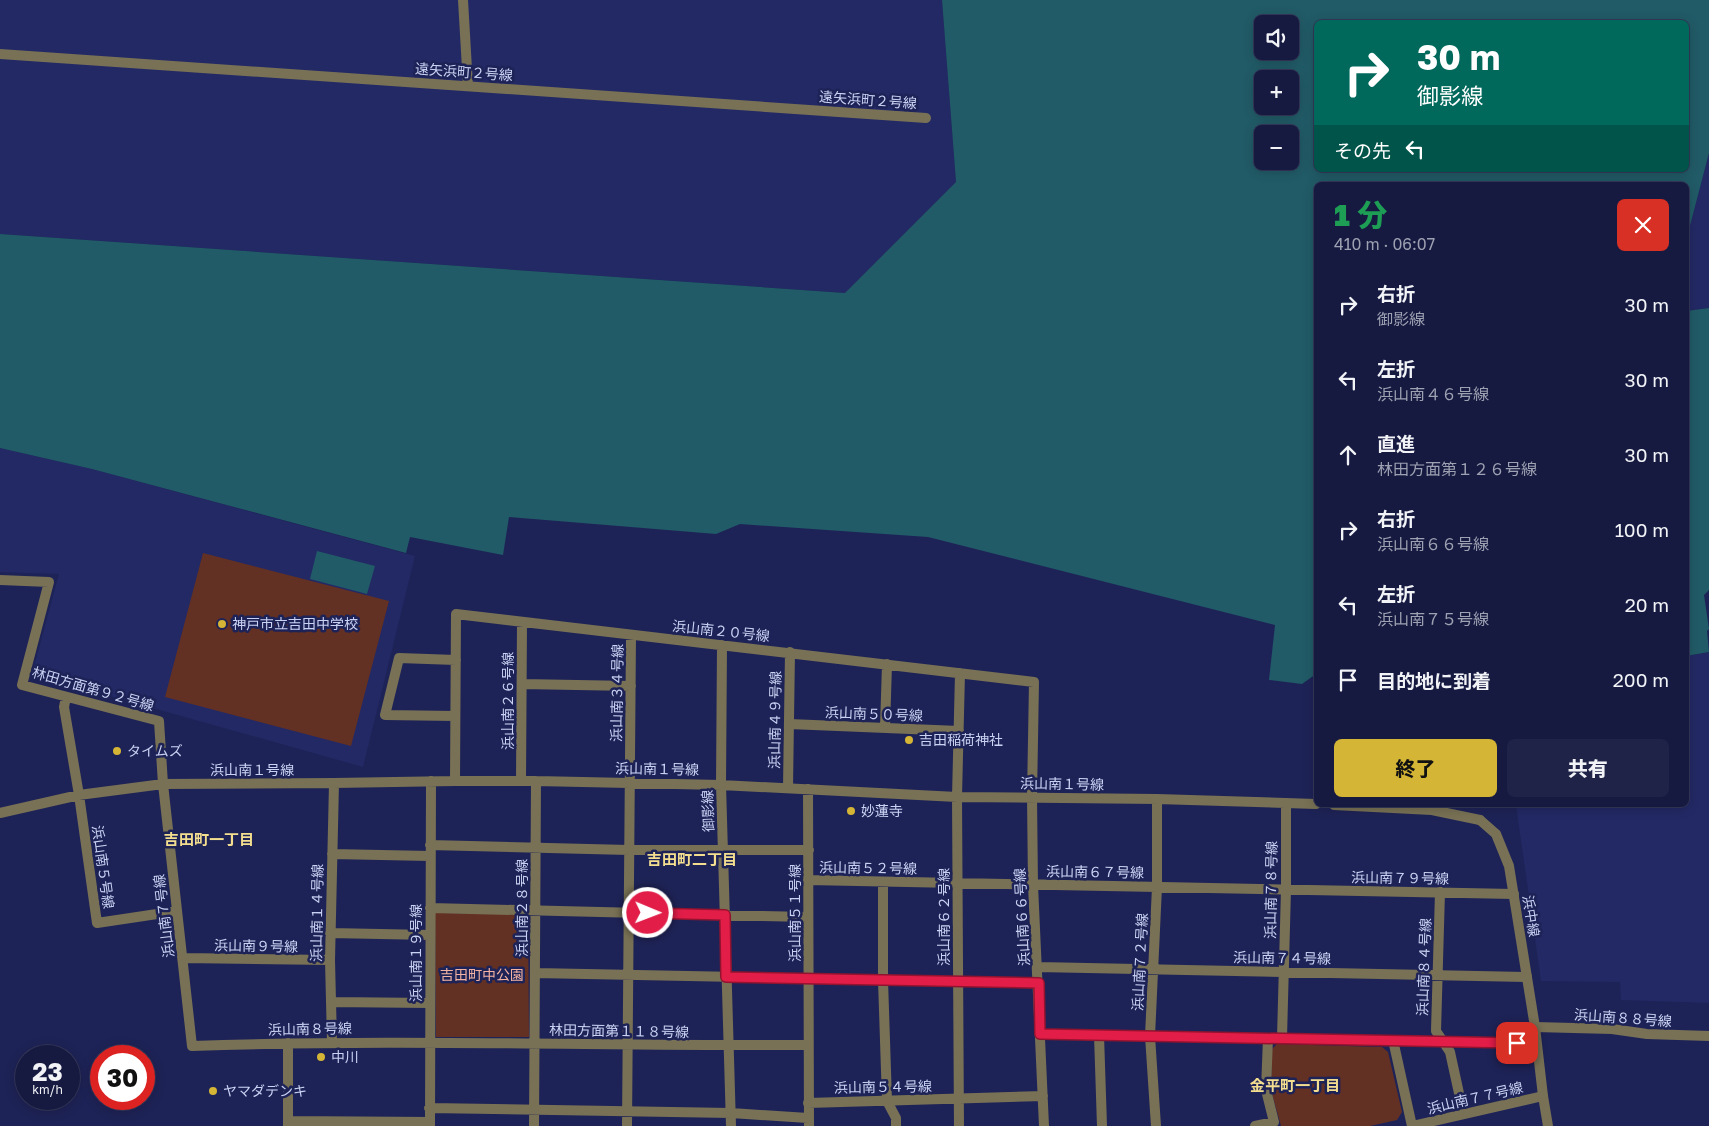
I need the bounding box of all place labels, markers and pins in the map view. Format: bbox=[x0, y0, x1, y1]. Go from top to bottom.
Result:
place label: 神戸市立吉田中学校 bbox=[232, 615, 358, 632]
marker: 神戸市立吉田中学校 bbox=[216, 618, 228, 630]
place label: 吉田稲荷神社 bbox=[919, 731, 1003, 748]
marker: 吉田稲荷神社 bbox=[903, 734, 915, 746]
place label: タイムズ bbox=[127, 742, 183, 759]
marker: タイムズ bbox=[111, 745, 123, 757]
place label: 妙蓮寺 bbox=[861, 802, 903, 819]
marker: 妙蓮寺 bbox=[845, 805, 857, 817]
pin bbox=[1496, 1022, 1538, 1064]
place label: 中川 bbox=[331, 1048, 359, 1065]
marker: 中川 bbox=[315, 1051, 327, 1063]
place label: ヤマダデンキ bbox=[223, 1082, 307, 1099]
marker: ヤマダデンキ bbox=[207, 1085, 219, 1097]

